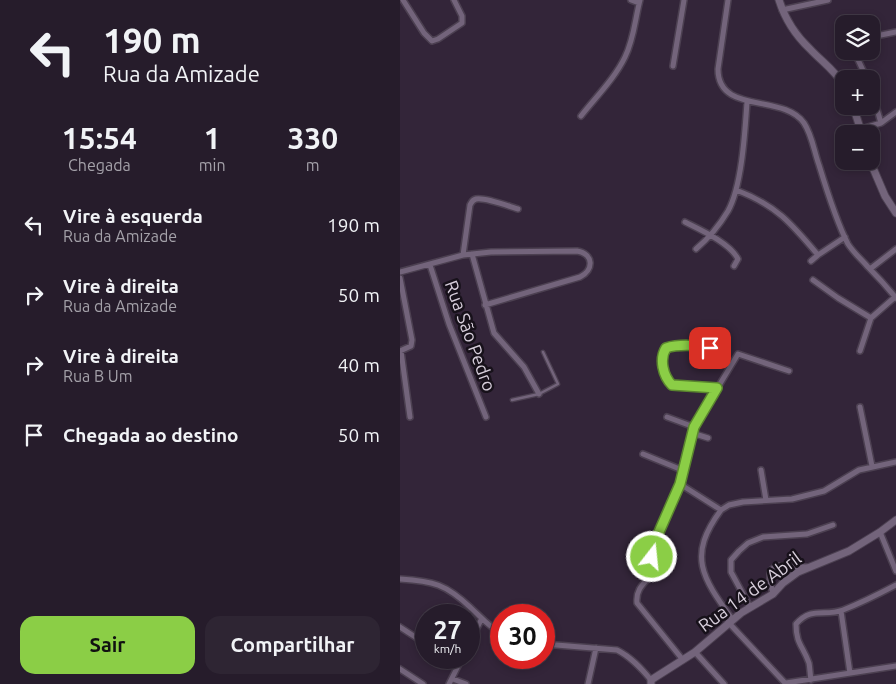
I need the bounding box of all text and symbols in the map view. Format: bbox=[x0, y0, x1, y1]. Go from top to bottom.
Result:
map controls bbox=[835, 15, 880, 170]
button: layers bbox=[835, 15, 880, 60]
icon: left bbox=[20, 20, 85, 85]
text: 190 m bbox=[103, 20, 201, 60]
text: Rua da Amizade bbox=[103, 61, 260, 86]
button: + bbox=[835, 70, 880, 115]
text: 15:54 bbox=[62, 121, 137, 155]
text: 1 bbox=[204, 121, 221, 155]
text: 330 bbox=[287, 121, 338, 155]
button: − bbox=[835, 125, 880, 170]
text: Chegada bbox=[68, 156, 131, 174]
text: min bbox=[199, 156, 226, 174]
text: m bbox=[306, 156, 320, 174]
text: Vire à esquerda bbox=[63, 205, 203, 227]
icon: left bbox=[20, 211, 48, 239]
text: 190 m bbox=[327, 214, 380, 236]
text: Rua da Amizade bbox=[63, 227, 177, 245]
text: Vire à direita bbox=[63, 275, 179, 297]
street label: Rua São Pedro bbox=[442, 278, 500, 394]
icon: right bbox=[20, 281, 48, 309]
text: 50 m bbox=[338, 284, 380, 306]
text: Rua da Amizade bbox=[63, 297, 177, 315]
pin bbox=[689, 327, 731, 369]
icon: arrive bbox=[696, 334, 724, 362]
text: Vire à direita bbox=[63, 345, 179, 367]
icon: right bbox=[20, 351, 48, 379]
text: 40 m bbox=[338, 354, 380, 376]
text: Rua B Um bbox=[63, 367, 133, 385]
icon: arrive bbox=[20, 421, 48, 449]
text: Chegada ao destino bbox=[63, 424, 239, 446]
text: 50 m bbox=[338, 424, 380, 446]
position arrow bbox=[625, 530, 677, 582]
street label: Rua 14 de Abril bbox=[694, 547, 805, 635]
speed limit sign: 30 bbox=[490, 604, 555, 669]
button: Sair bbox=[20, 616, 195, 674]
button: Compartilhar bbox=[205, 616, 380, 674]
text: 27 bbox=[433, 616, 462, 644]
text: km/h bbox=[434, 642, 461, 655]

